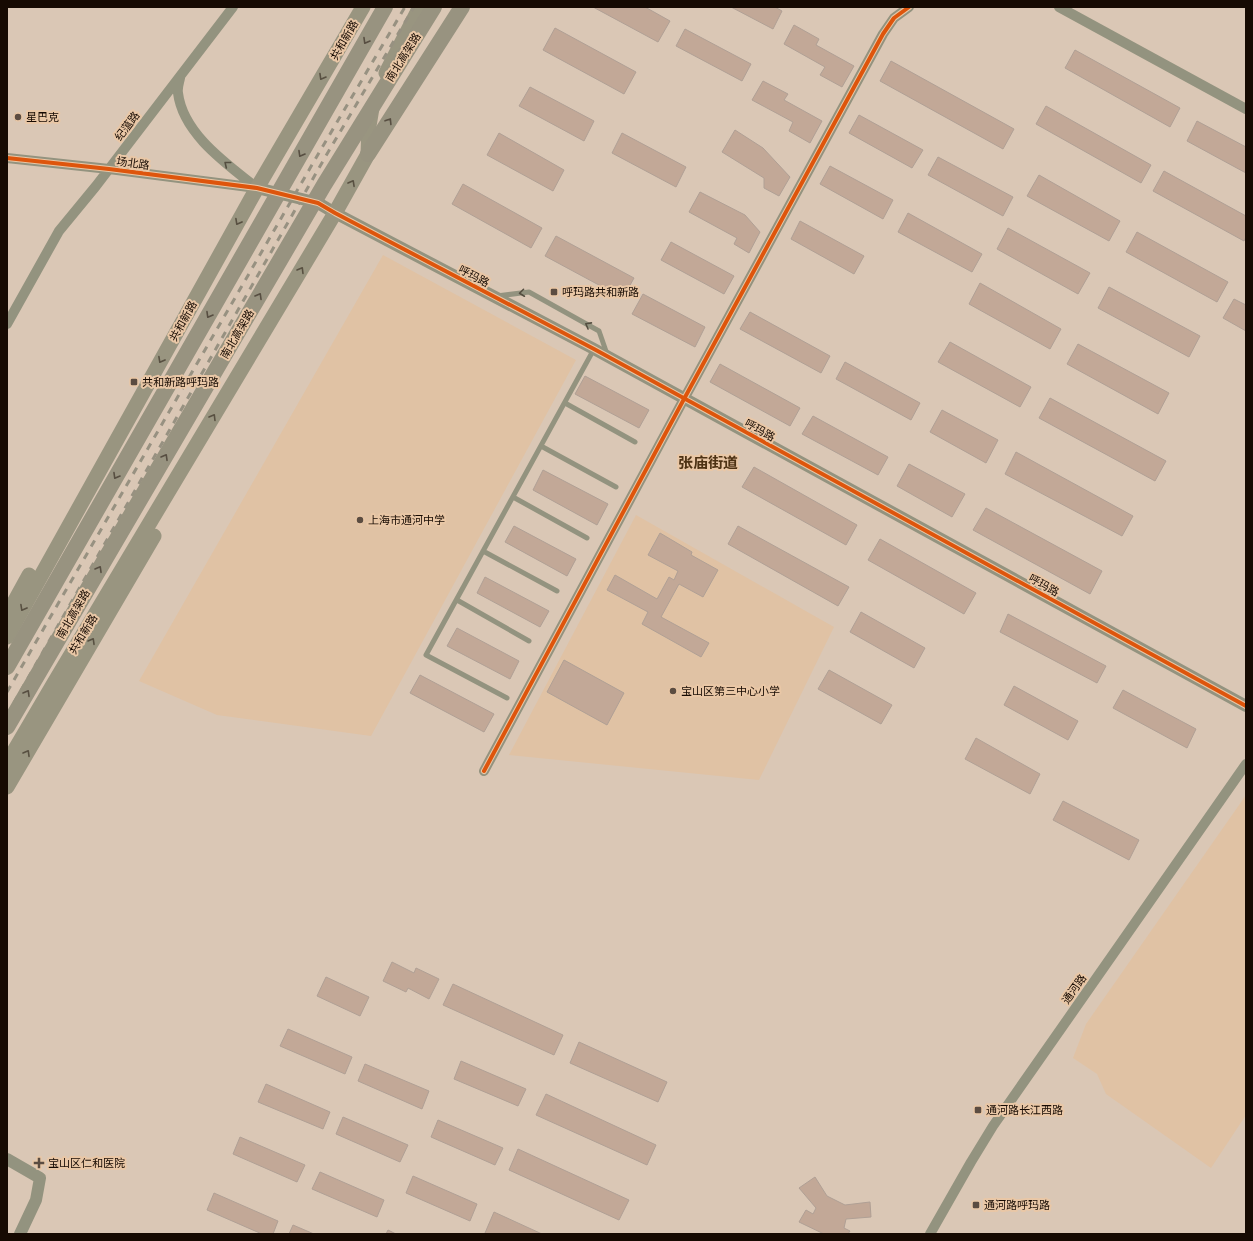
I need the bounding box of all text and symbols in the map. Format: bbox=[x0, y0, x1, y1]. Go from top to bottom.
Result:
street label: 共和新路 bbox=[328, 18, 360, 62]
street label: 南北高架路 bbox=[383, 30, 423, 84]
one-way arrow bbox=[363, 37, 370, 44]
one-way arrow bbox=[319, 73, 327, 80]
street label: 纪蕰路 bbox=[112, 109, 142, 143]
place label: 星巴克 bbox=[26, 111, 59, 123]
marker: 星巴克 bbox=[13, 112, 23, 122]
one-way arrow bbox=[384, 118, 392, 125]
one-way arrow bbox=[299, 150, 306, 157]
street label: 场北路 bbox=[116, 155, 150, 171]
one-way arrow bbox=[224, 161, 232, 168]
one-way arrow bbox=[347, 180, 354, 188]
one-way arrow bbox=[236, 218, 243, 225]
street label: 呼玛路 bbox=[457, 263, 491, 289]
one-way arrow bbox=[297, 267, 304, 274]
place label: 呼玛路共和新路 bbox=[562, 286, 639, 298]
marker: 呼玛路共和新路 bbox=[549, 287, 559, 297]
one-way arrow bbox=[519, 288, 525, 297]
one-way arrow bbox=[254, 293, 262, 300]
street label: 共和新路 bbox=[167, 299, 199, 343]
street label: 南北高架路 bbox=[218, 307, 256, 361]
one-way arrow bbox=[206, 311, 213, 318]
one-way arrow bbox=[585, 323, 592, 330]
one-way arrow bbox=[159, 356, 166, 363]
place label: 共和新路呼玛路 bbox=[142, 376, 219, 388]
marker: 共和新路呼玛路 bbox=[129, 377, 139, 387]
one-way arrow bbox=[209, 414, 216, 421]
street label: 呼玛路 bbox=[743, 417, 777, 443]
one-way arrow bbox=[161, 454, 168, 461]
district label: 张庙街道 bbox=[678, 454, 738, 471]
one-way arrow bbox=[114, 472, 121, 479]
place label: 上海市通河中学 bbox=[368, 514, 445, 526]
marker: 上海市通河中学 bbox=[355, 515, 365, 525]
one-way arrow bbox=[95, 566, 102, 573]
street label: 呼玛路 bbox=[1027, 572, 1061, 598]
street label: 南北高架路 bbox=[54, 587, 92, 641]
one-way arrow bbox=[20, 604, 27, 611]
street label: 共和新路 bbox=[67, 612, 99, 656]
one-way arrow bbox=[88, 638, 95, 645]
place label: 宝山区第三中心小学 bbox=[681, 685, 780, 697]
marker: 宝山区第三中心小学 bbox=[668, 686, 678, 696]
one-way arrow bbox=[22, 690, 29, 697]
one-way arrow bbox=[22, 750, 29, 757]
street label: 通河路 bbox=[1060, 972, 1088, 1006]
place label: 通河路长江西路 bbox=[986, 1104, 1063, 1116]
marker: 通河路长江西路 bbox=[973, 1105, 983, 1115]
marker: 宝山区仁和医院 bbox=[33, 1157, 45, 1169]
place label: 宝山区仁和医院 bbox=[48, 1157, 125, 1169]
place label: 通河路呼玛路 bbox=[984, 1199, 1050, 1211]
marker: 通河路呼玛路 bbox=[971, 1200, 981, 1210]

